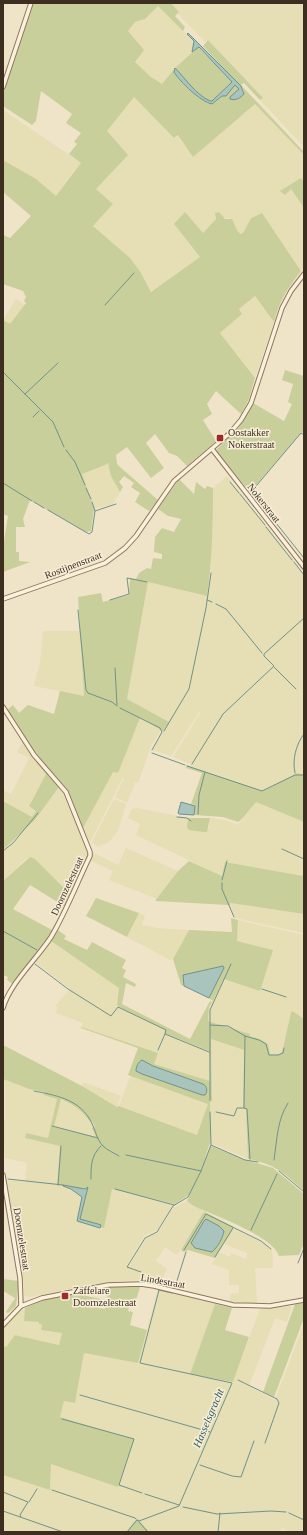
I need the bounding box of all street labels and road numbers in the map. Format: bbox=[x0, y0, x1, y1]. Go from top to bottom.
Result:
street label: Nokerstraat bbox=[245, 481, 283, 525]
street label: Rostijnenstraat bbox=[43, 549, 103, 581]
street label: Doornzelestraat bbox=[49, 855, 85, 917]
street label: Doornzelestraat bbox=[12, 1207, 32, 1271]
street label: Lindestraat bbox=[140, 1272, 186, 1290]

